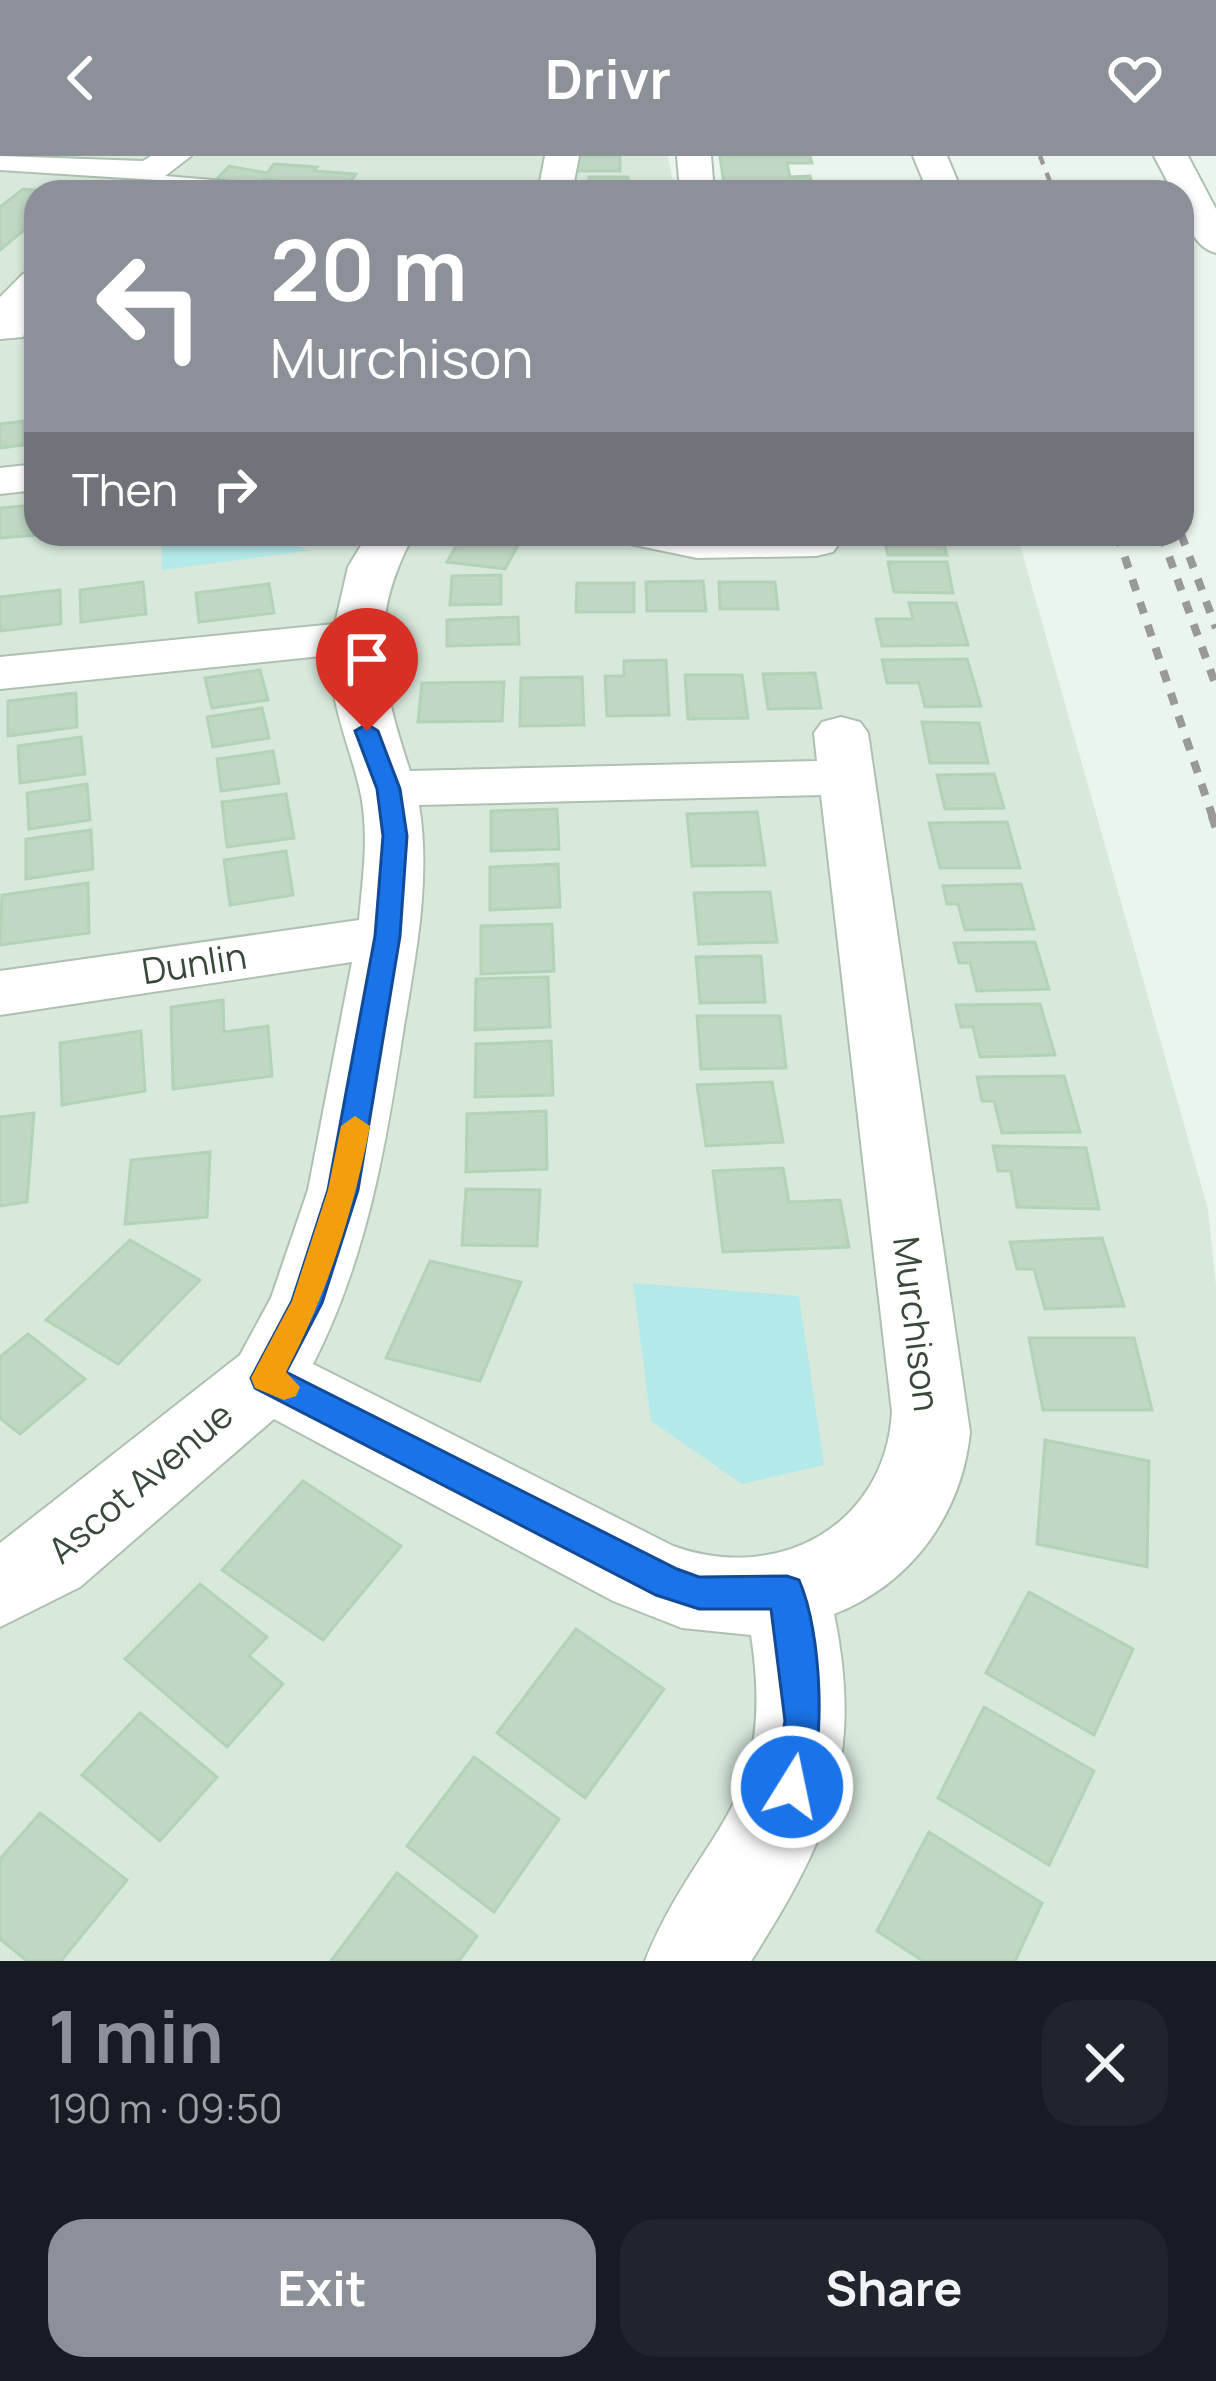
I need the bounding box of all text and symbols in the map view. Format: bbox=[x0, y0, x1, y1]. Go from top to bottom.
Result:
text: Drivr bbox=[545, 41, 671, 115]
icon: back bbox=[48, 45, 114, 111]
icon: heart bbox=[1102, 45, 1168, 111]
text: 20 m bbox=[270, 211, 468, 326]
icon: left bbox=[72, 228, 228, 384]
text: Murchison bbox=[270, 320, 533, 394]
icon: right bbox=[202, 456, 268, 522]
text: Then bbox=[72, 458, 178, 520]
pin bbox=[316, 608, 418, 731]
icon: arrive bbox=[334, 626, 400, 692]
street label: Dunlin bbox=[138, 931, 250, 995]
street label: Murchison bbox=[882, 1234, 952, 1414]
street label: Ascot Avenue bbox=[37, 1390, 243, 1574]
position arrow bbox=[729, 1724, 855, 1850]
text: 1 min bbox=[48, 1986, 224, 2085]
button: close bbox=[1042, 2000, 1168, 2126]
text: 190 m · 09:50 bbox=[48, 2081, 282, 2135]
button: Exit bbox=[48, 2219, 596, 2357]
button: Share bbox=[620, 2219, 1168, 2357]

